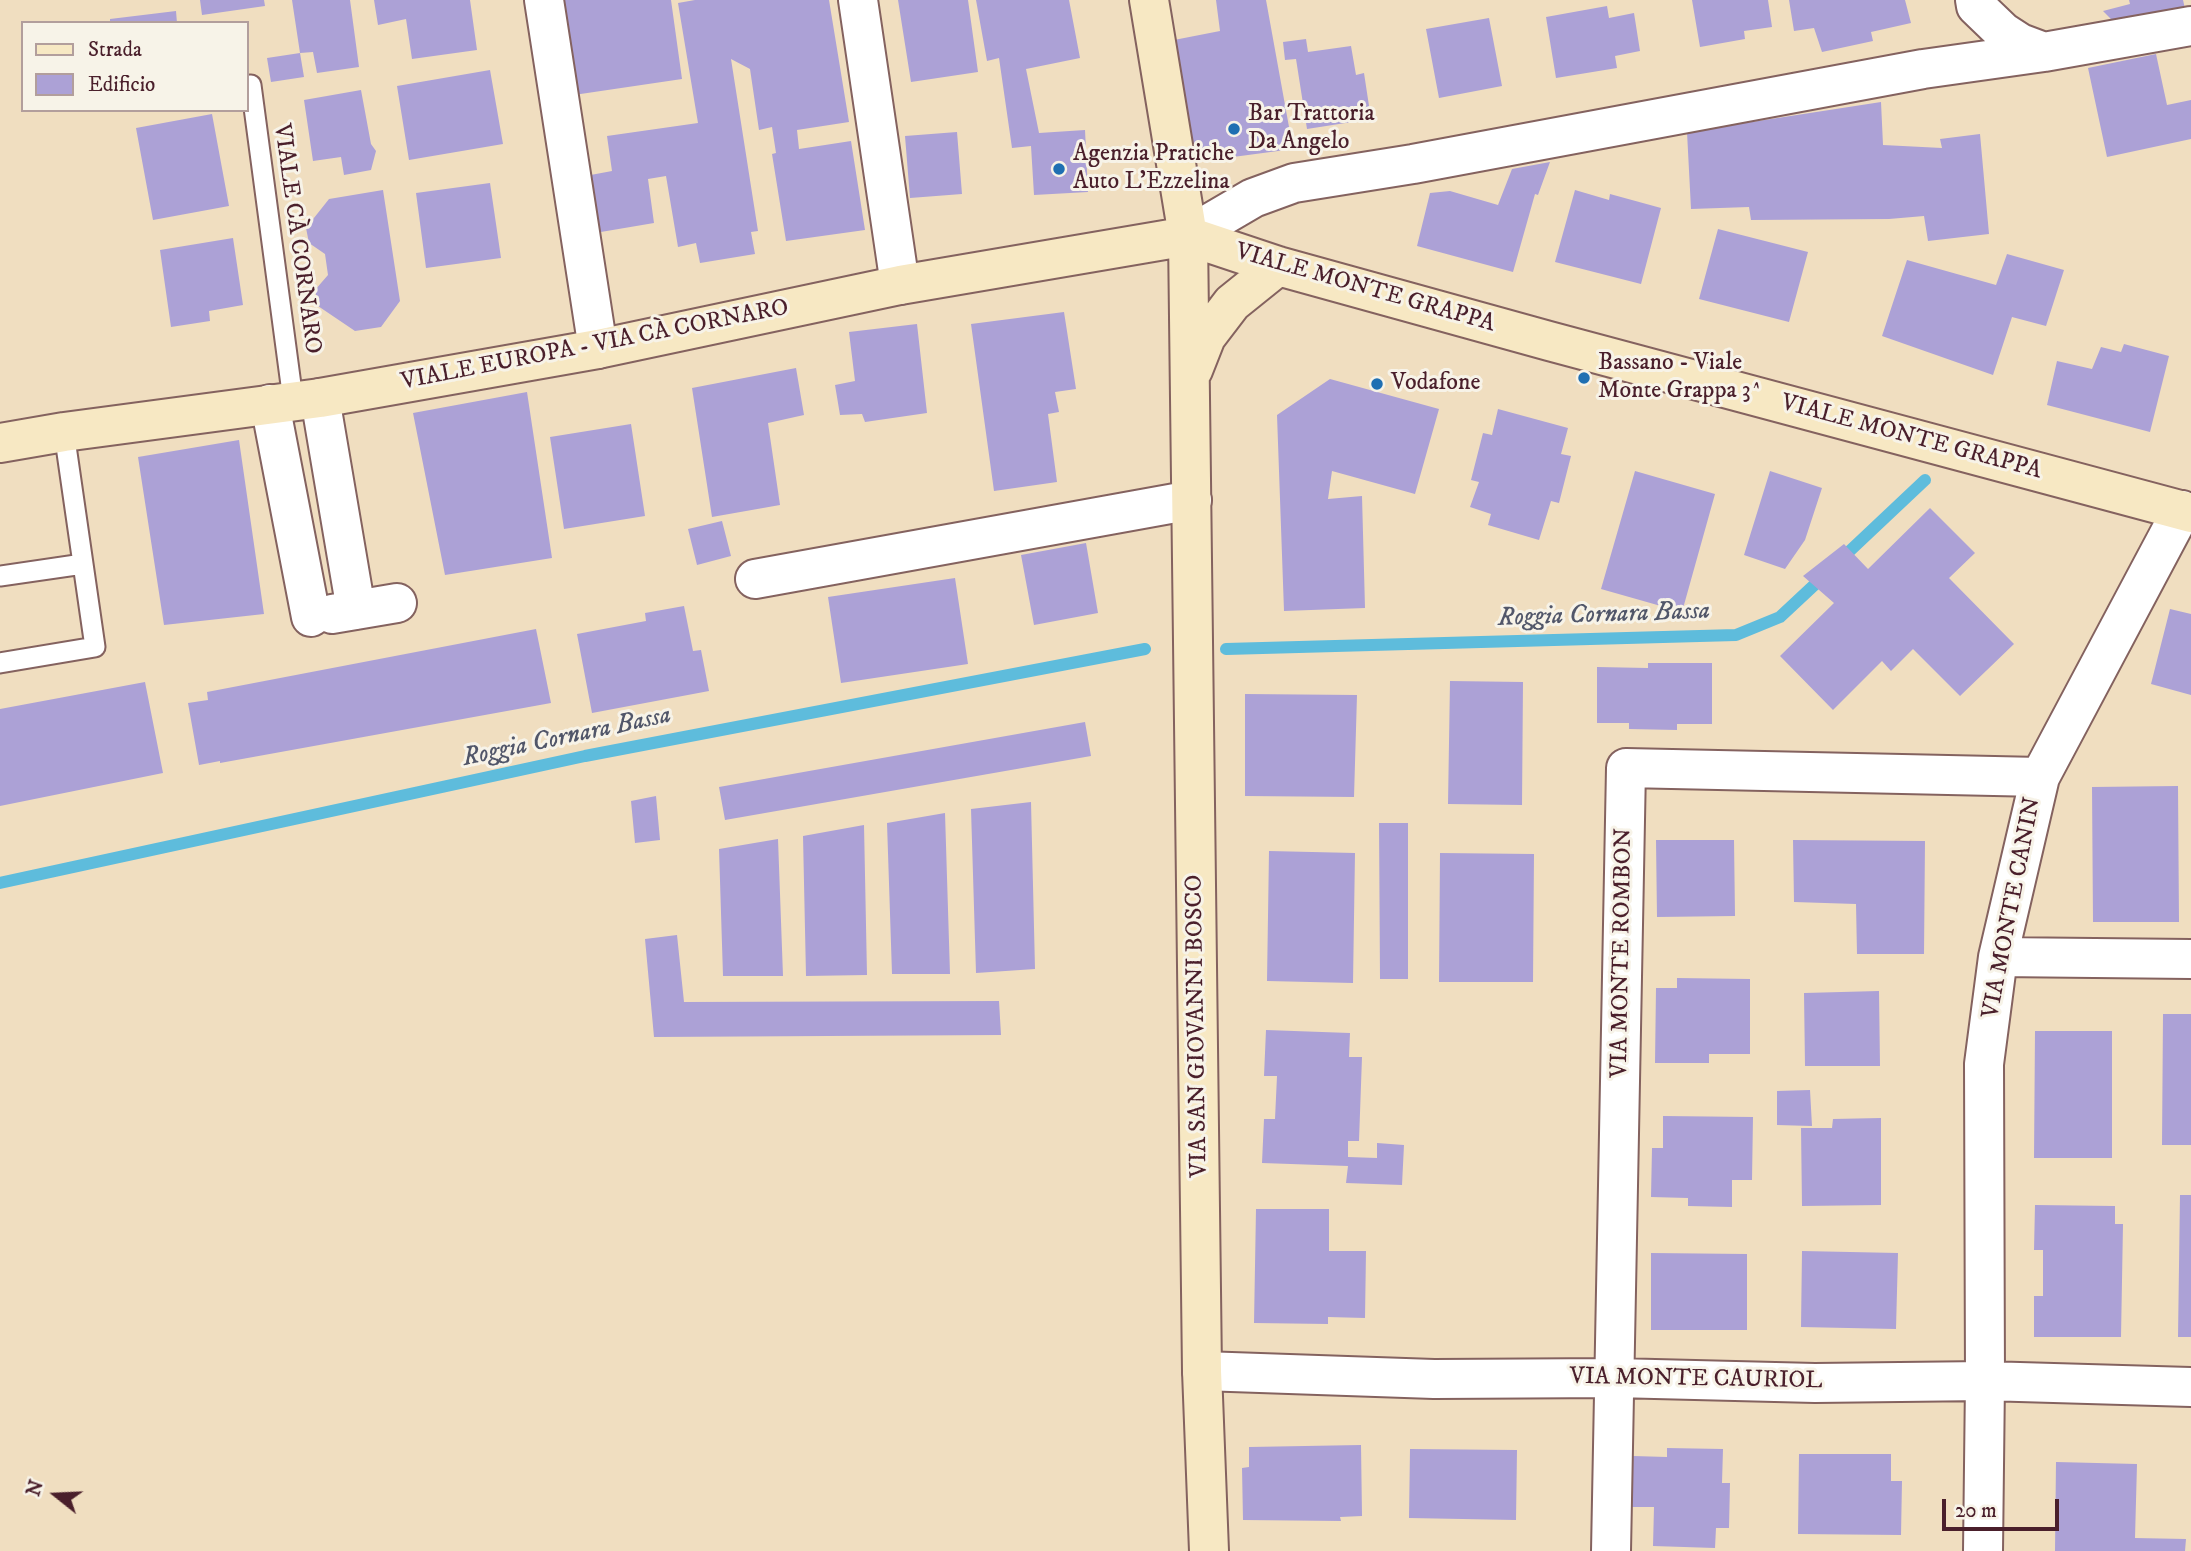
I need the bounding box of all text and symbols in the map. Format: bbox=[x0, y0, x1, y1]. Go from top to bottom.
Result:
legend bbox=[21, 21, 248, 112]
text: Strada bbox=[88, 37, 142, 63]
text: Edificio bbox=[88, 72, 155, 98]
place label: Bar Trattoria Da Angelo bbox=[1248, 101, 1375, 157]
marker: Bar Trattoria Da Angelo bbox=[1226, 121, 1242, 137]
street label: VIALE CÀ CORNARO bbox=[266, 122, 326, 356]
place label: Agenzia Pratiche Auto L'Ezzelina bbox=[1073, 141, 1234, 197]
marker: Agenzia Pratiche Auto L'Ezzelina bbox=[1051, 161, 1067, 177]
street label: VIALE MONTE GRAPPA bbox=[1232, 238, 1498, 340]
street label: VIALE EUROPA - VIA CÀ CORNARO bbox=[399, 294, 791, 398]
place label: Bassano - Viale Monte Grappa 3^ bbox=[1598, 350, 1762, 406]
place label: Vodafone bbox=[1391, 370, 1480, 398]
marker: Bassano - Viale Monte Grappa 3^ bbox=[1576, 370, 1592, 386]
marker: Vodafone bbox=[1369, 376, 1385, 392]
street label: VIALE MONTE GRAPPA bbox=[1777, 389, 2045, 487]
water label: Roggia Cornara Bassa bbox=[1497, 597, 1711, 635]
water label: Roggia Cornara Bassa bbox=[460, 701, 674, 775]
street label: VIA MONTE CANIN bbox=[1977, 795, 2049, 1021]
street label: VIA MONTE ROMBON bbox=[1606, 828, 1640, 1078]
street label: VIA SAN GIOVANNI BOSCO bbox=[1181, 874, 1215, 1178]
street label: VIA MONTE CAURIOL bbox=[1569, 1363, 1823, 1397]
north arrow bbox=[21, 1460, 91, 1530]
text: N bbox=[22, 1477, 49, 1499]
scale bar bbox=[1946, 1484, 2063, 1528]
text: 20 m bbox=[1955, 1498, 1997, 1524]

